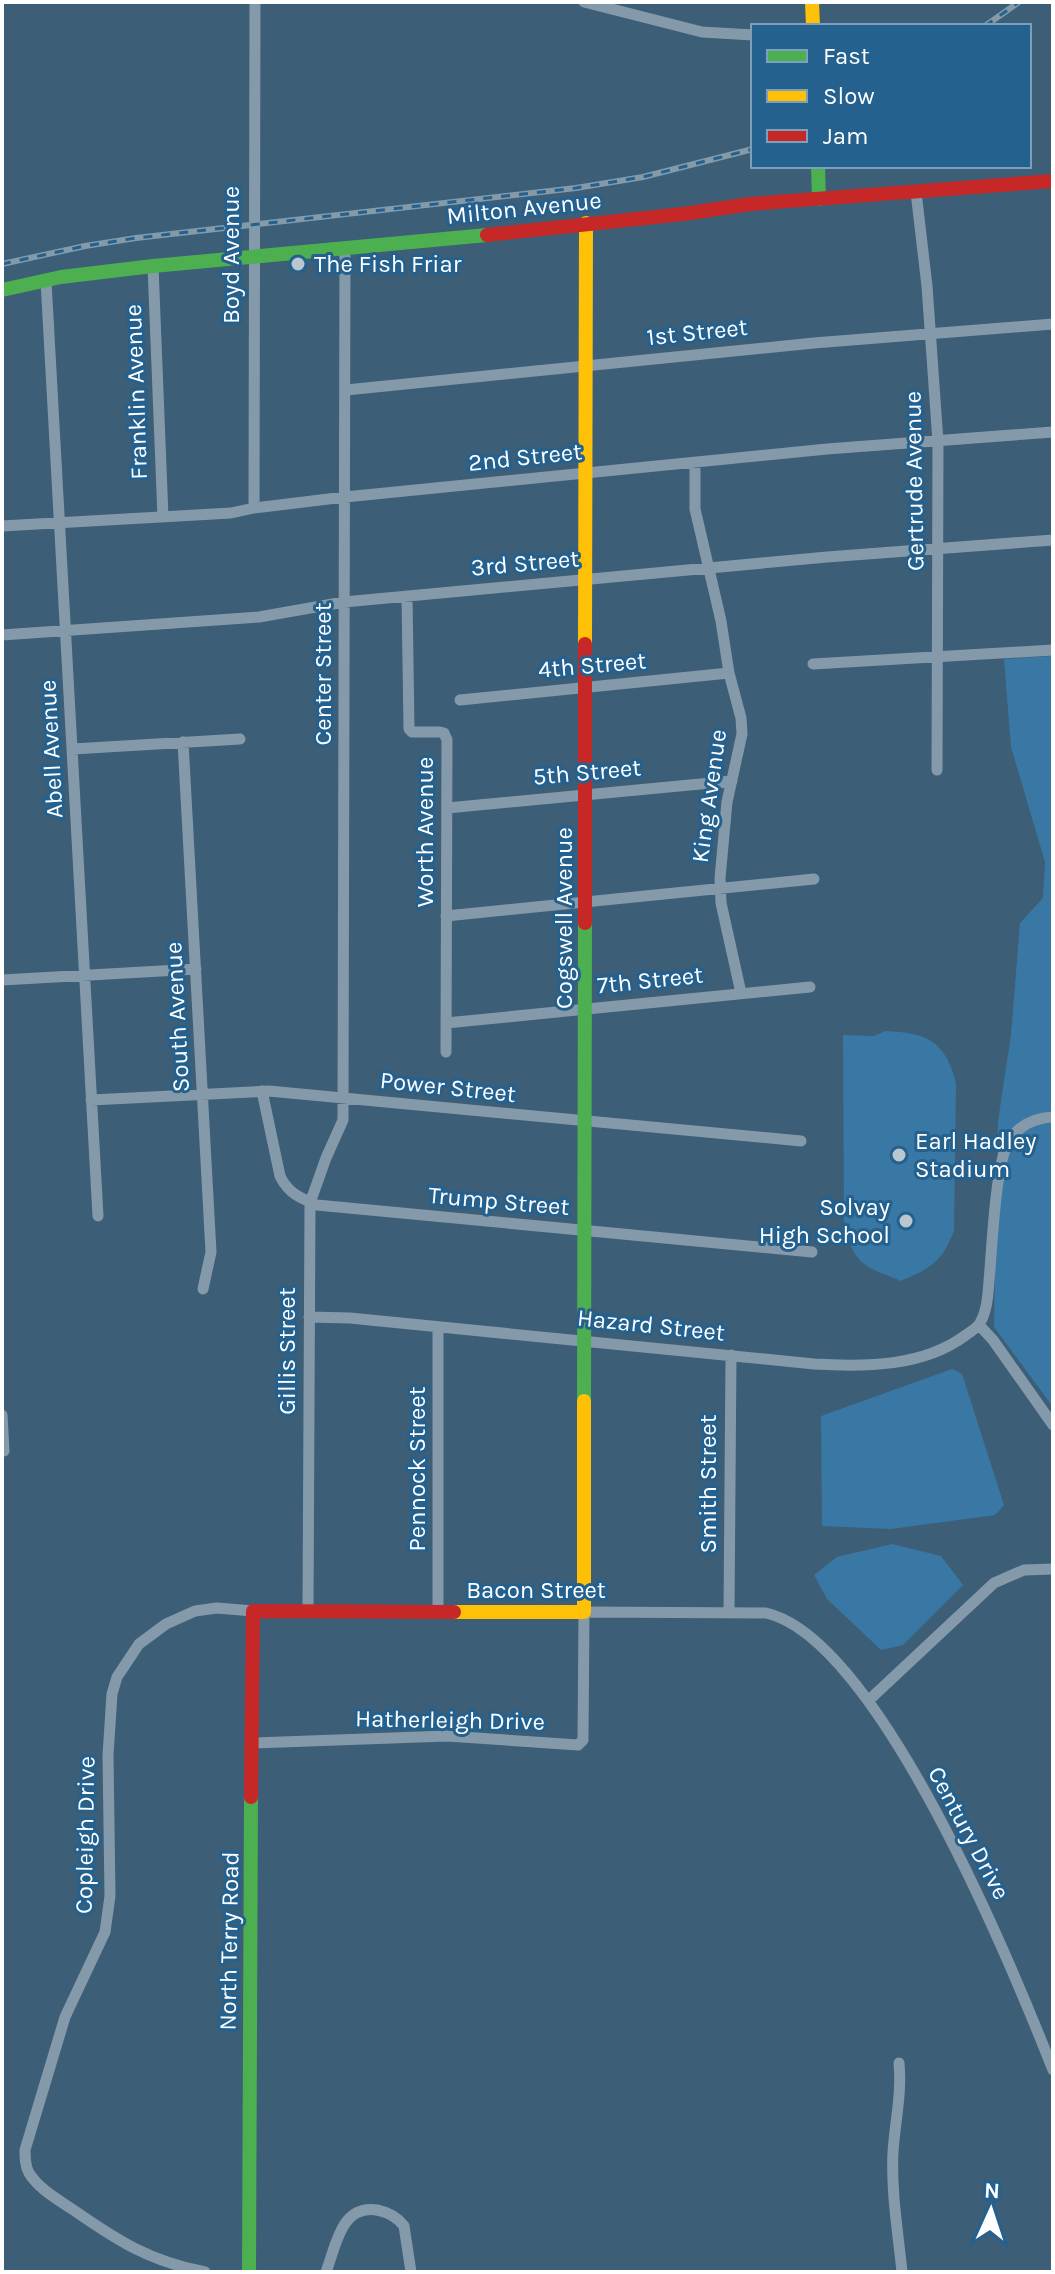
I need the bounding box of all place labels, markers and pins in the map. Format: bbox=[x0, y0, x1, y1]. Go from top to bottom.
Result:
place label: The Fish Friar bbox=[314, 250, 462, 278]
marker: The Fish Friar bbox=[289, 255, 307, 273]
place label: Earl Hadley Stadium bbox=[915, 1127, 1037, 1183]
marker: Earl Hadley Stadium bbox=[890, 1146, 908, 1164]
place label: Solvay High School bbox=[759, 1193, 890, 1249]
marker: Solvay High School bbox=[897, 1212, 915, 1230]

